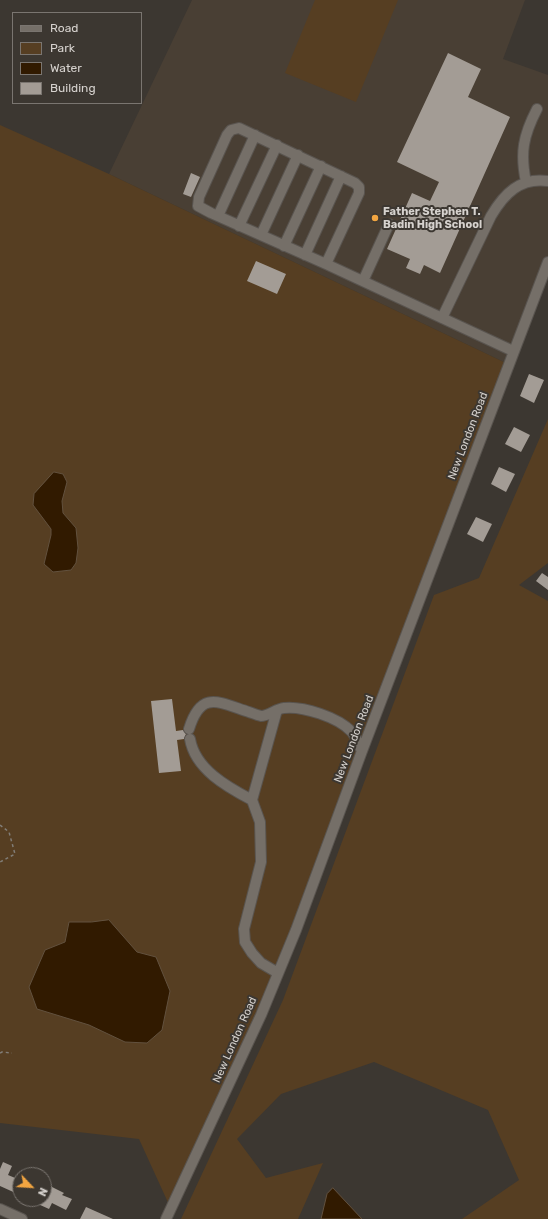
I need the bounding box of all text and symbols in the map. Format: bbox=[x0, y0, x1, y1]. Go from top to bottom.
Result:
legend bbox=[12, 12, 142, 104]
text: Road bbox=[50, 21, 78, 35]
text: Park bbox=[50, 41, 75, 55]
text: Water bbox=[50, 61, 82, 75]
text: Building bbox=[50, 81, 96, 95]
place label: Father Stephen T. Badin High School bbox=[383, 205, 482, 231]
marker: Father Stephen T. Badin High School bbox=[370, 213, 380, 223]
street label: New London Road bbox=[445, 390, 491, 482]
street label: New London Road bbox=[331, 693, 377, 785]
street label: New London Road bbox=[210, 995, 260, 1085]
north arrow bbox=[12, 1167, 52, 1207]
text: N bbox=[35, 1186, 50, 1198]

